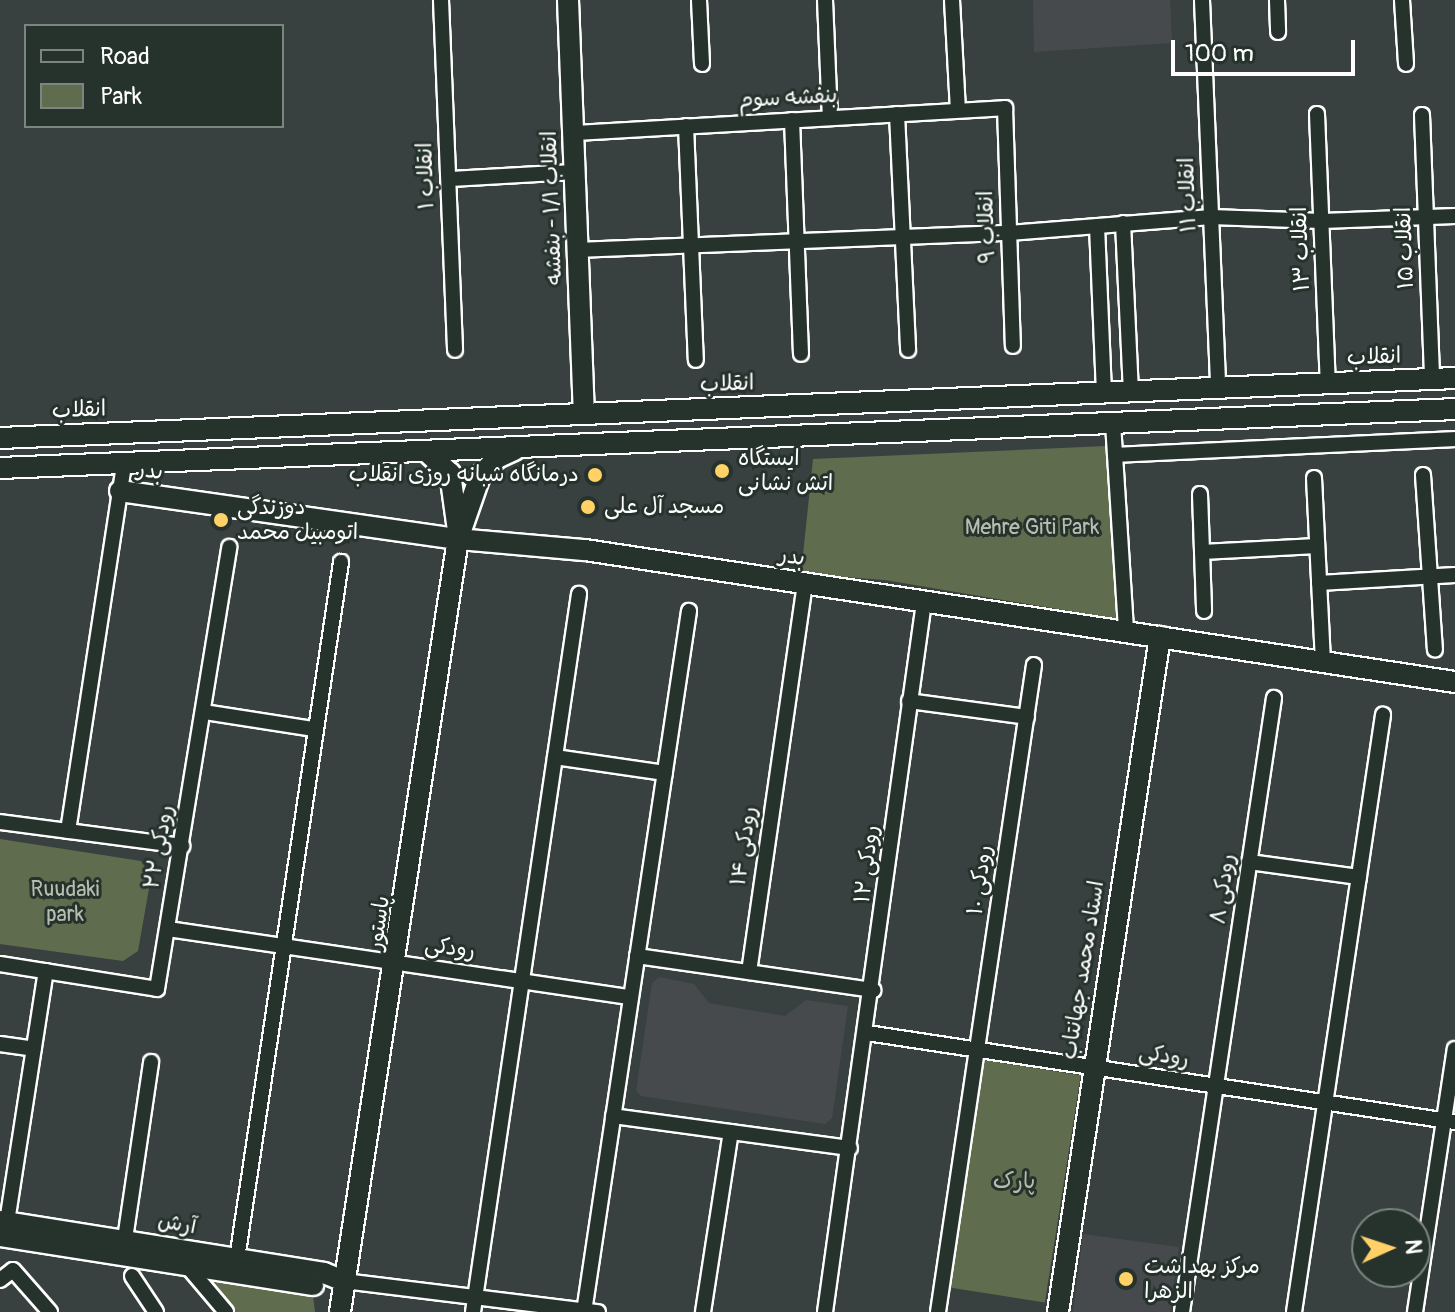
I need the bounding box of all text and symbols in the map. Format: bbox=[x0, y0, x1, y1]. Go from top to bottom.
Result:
legend bbox=[24, 24, 284, 128]
scale bar bbox=[1175, 24, 1359, 74]
text: 100 m bbox=[1185, 39, 1254, 68]
text: Road bbox=[100, 42, 150, 71]
text: Park bbox=[100, 82, 142, 111]
street label: بنفشه سوم bbox=[738, 82, 838, 114]
street label: انقلاب ۱/۱ - بنفشه bbox=[536, 130, 568, 286]
street label: انقلاب ۱ bbox=[412, 142, 440, 210]
street label: انقلاب ۱۱ bbox=[1173, 157, 1203, 233]
street label: انقلاب ۹ bbox=[973, 190, 1001, 264]
street label: انقلاب ۱۳ bbox=[1286, 206, 1316, 292]
street label: انقلاب ۱۵ bbox=[1390, 206, 1420, 290]
street label: انقلاب bbox=[1346, 343, 1402, 371]
street label: انقلاب bbox=[699, 370, 755, 398]
street label: انقلاب bbox=[51, 396, 107, 424]
place label: ایستگاه اتش نشانی bbox=[738, 445, 833, 496]
street label: بدر bbox=[135, 456, 165, 486]
place label: درمانگاه شبانه روزی انقلاب bbox=[349, 462, 579, 488]
marker: ایستگاه اتش نشانی bbox=[713, 462, 731, 480]
marker: درمانگاه شبانه روزی انقلاب bbox=[586, 466, 604, 484]
place label: دوزندگی اتومبیل محمد bbox=[237, 494, 358, 546]
place label: مسجد آل علی bbox=[604, 494, 724, 520]
marker: مسجد آل علی bbox=[579, 498, 597, 516]
marker: دوزندگی اتومبیل محمد bbox=[212, 511, 230, 529]
park label: Mehre Giti Park bbox=[965, 515, 1099, 541]
street label: بدر bbox=[777, 542, 807, 572]
street label: رودکی ۲۲ bbox=[139, 803, 179, 891]
street label: رودکی ۱۴ bbox=[725, 805, 763, 887]
street label: رودکی ۱۲ bbox=[849, 824, 885, 904]
street label: رودکی ۱۰ bbox=[962, 843, 998, 917]
street label: رودکی ۸ bbox=[1205, 852, 1241, 926]
park label: Ruudaki park bbox=[31, 876, 99, 928]
street label: استاد محمد جهانتاب bbox=[1056, 879, 1110, 1061]
street label: پاستور bbox=[362, 894, 396, 952]
street label: رودکی bbox=[423, 931, 477, 965]
street label: رودکی bbox=[1137, 1039, 1191, 1073]
park label: پارک bbox=[993, 1169, 1035, 1195]
street label: آرش bbox=[156, 1208, 198, 1240]
north arrow bbox=[1351, 1208, 1431, 1288]
text: N bbox=[1399, 1239, 1427, 1255]
place label: مرکز بهداشت الزهرا bbox=[1144, 1253, 1260, 1304]
marker: مرکز بهداشت الزهرا bbox=[1115, 1268, 1137, 1290]

